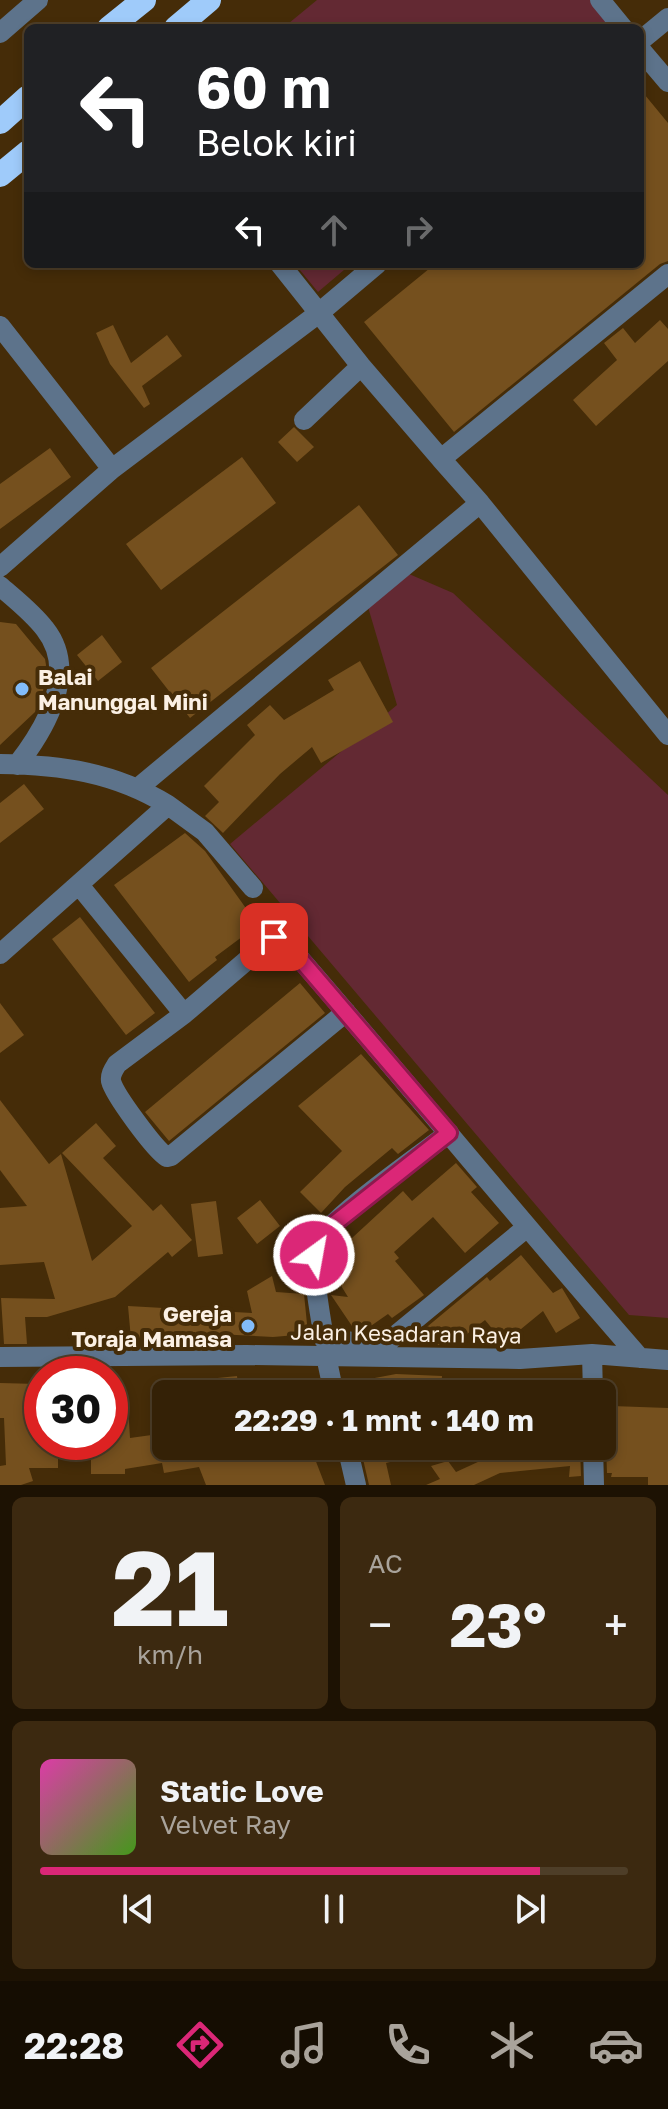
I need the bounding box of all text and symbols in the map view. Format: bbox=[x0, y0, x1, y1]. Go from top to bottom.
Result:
text: 60 m bbox=[196, 53, 331, 120]
icon: left bbox=[64, 56, 168, 160]
text: Belok kiri bbox=[196, 121, 357, 164]
icon: left bbox=[228, 208, 272, 252]
icon: ahead bbox=[312, 208, 356, 252]
icon: right bbox=[396, 208, 440, 252]
place label: Balai Manunggal Mini bbox=[38, 663, 208, 715]
marker: Balai Manunggal Mini bbox=[13, 680, 31, 698]
pin bbox=[240, 903, 308, 971]
icon: arrive bbox=[252, 915, 296, 959]
position arrow bbox=[272, 1213, 356, 1297]
place label: Gereja Toraja Mamasa bbox=[72, 1300, 232, 1352]
marker: Gereja Toraja Mamasa bbox=[239, 1317, 257, 1335]
street label: Jalan Kesadaran Raya bbox=[290, 1317, 522, 1349]
speed limit sign: 30 bbox=[24, 1356, 128, 1460]
text: 22:29 · 1 mnt · 140 m bbox=[234, 1402, 534, 1438]
text: 21 bbox=[111, 1524, 229, 1649]
text: AC bbox=[368, 1548, 403, 1579]
text: 23° bbox=[450, 1588, 546, 1660]
text: − bbox=[368, 1598, 392, 1651]
text: + bbox=[604, 1598, 628, 1651]
text: km/h bbox=[137, 1639, 203, 1670]
text: Static Love bbox=[160, 1773, 324, 1809]
text: Velvet Ray bbox=[160, 1809, 291, 1840]
icon: previous bbox=[116, 1887, 160, 1931]
icon: pause bbox=[312, 1887, 356, 1931]
icon: next bbox=[508, 1887, 552, 1931]
icon: directions bbox=[172, 2017, 228, 2073]
icon: music bbox=[276, 2017, 332, 2073]
icon: phone bbox=[380, 2017, 436, 2073]
icon: climate bbox=[484, 2017, 540, 2073]
icon: car bbox=[588, 2017, 644, 2073]
text: 22:28 bbox=[24, 2024, 124, 2067]

